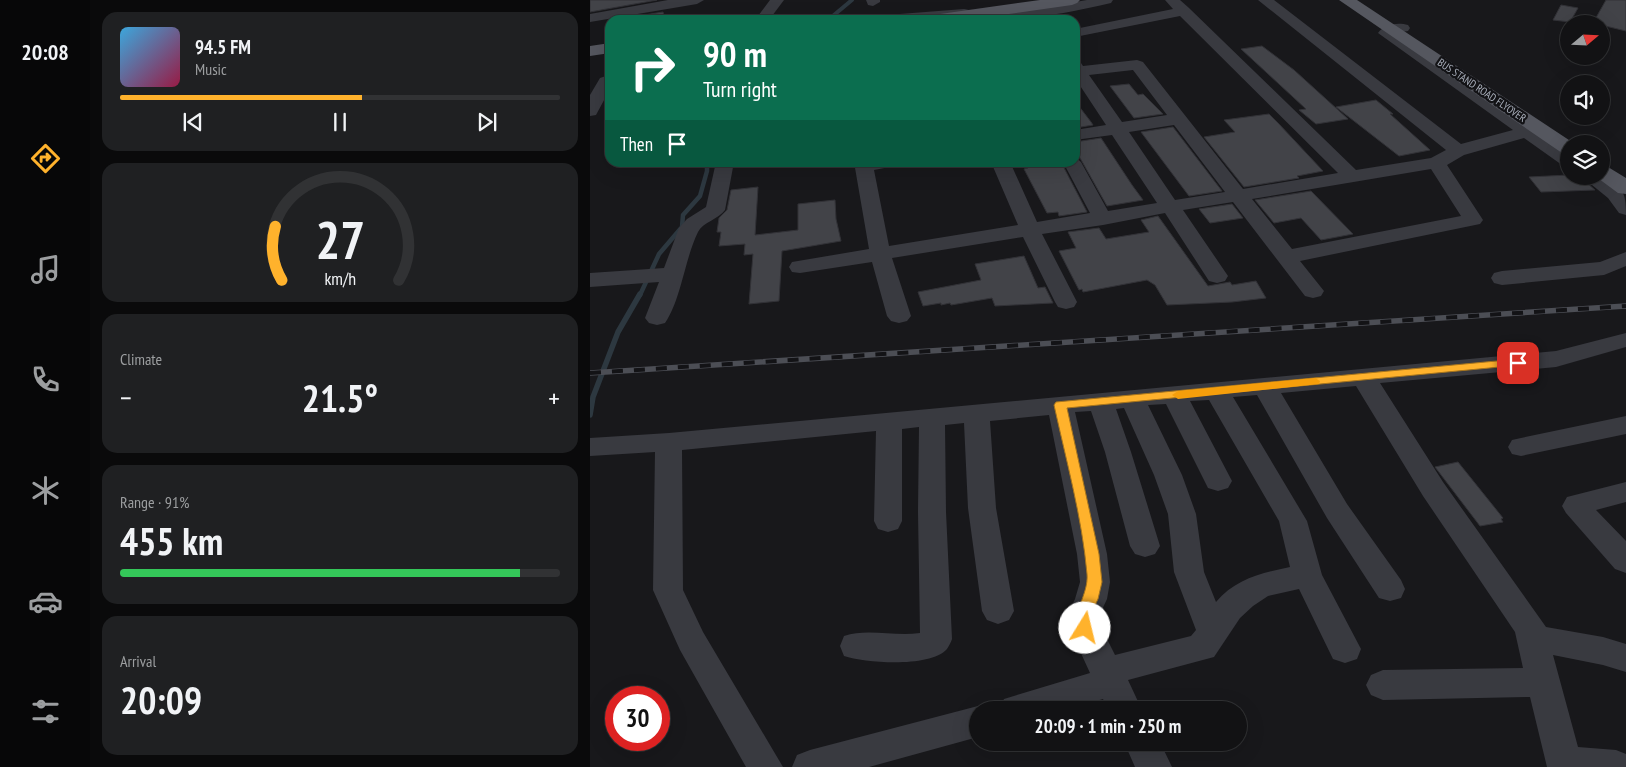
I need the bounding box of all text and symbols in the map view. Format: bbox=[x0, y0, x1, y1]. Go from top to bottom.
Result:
north arrow bbox=[1560, 15, 1610, 65]
map controls bbox=[1560, 15, 1610, 185]
text: 90 m bbox=[703, 31, 767, 77]
text: 94.5 FM bbox=[195, 35, 251, 59]
icon: right bbox=[620, 35, 685, 100]
text: 20:08 bbox=[21, 38, 69, 66]
street label: BUS STAND ROAD FLYOVER bbox=[1435, 55, 1529, 125]
text: Music bbox=[195, 59, 227, 79]
text: Turn right bbox=[703, 75, 777, 103]
button: sound bbox=[1560, 75, 1610, 125]
icon: previous bbox=[179, 108, 207, 136]
icon: pause bbox=[326, 108, 354, 136]
icon: next bbox=[473, 108, 501, 136]
icon: arrive bbox=[663, 130, 691, 158]
text: Then bbox=[620, 132, 653, 156]
button: layers bbox=[1560, 135, 1610, 185]
icon: directions bbox=[28, 141, 63, 176]
text: 27 bbox=[315, 206, 365, 273]
icon: music bbox=[28, 252, 63, 287]
text: km/h bbox=[324, 267, 356, 290]
pin bbox=[1497, 342, 1539, 384]
text: Climate bbox=[120, 349, 162, 369]
icon: arrive bbox=[1504, 349, 1532, 377]
icon: phone bbox=[28, 362, 63, 397]
text: 21.5° bbox=[302, 373, 378, 422]
text: − bbox=[120, 379, 132, 416]
text: + bbox=[548, 379, 560, 416]
icon: climate bbox=[28, 473, 63, 508]
text: Range · 91% bbox=[120, 492, 189, 512]
text: 455 km bbox=[120, 516, 223, 565]
icon: car bbox=[28, 584, 63, 619]
position arrow bbox=[1058, 601, 1110, 653]
text: Arrival bbox=[120, 651, 156, 671]
text: 20:09 bbox=[120, 675, 202, 724]
speed limit sign: 30 bbox=[605, 686, 670, 751]
icon: filters bbox=[28, 694, 63, 729]
text: 20:09 · 1 min · 250 m bbox=[1035, 714, 1181, 738]

